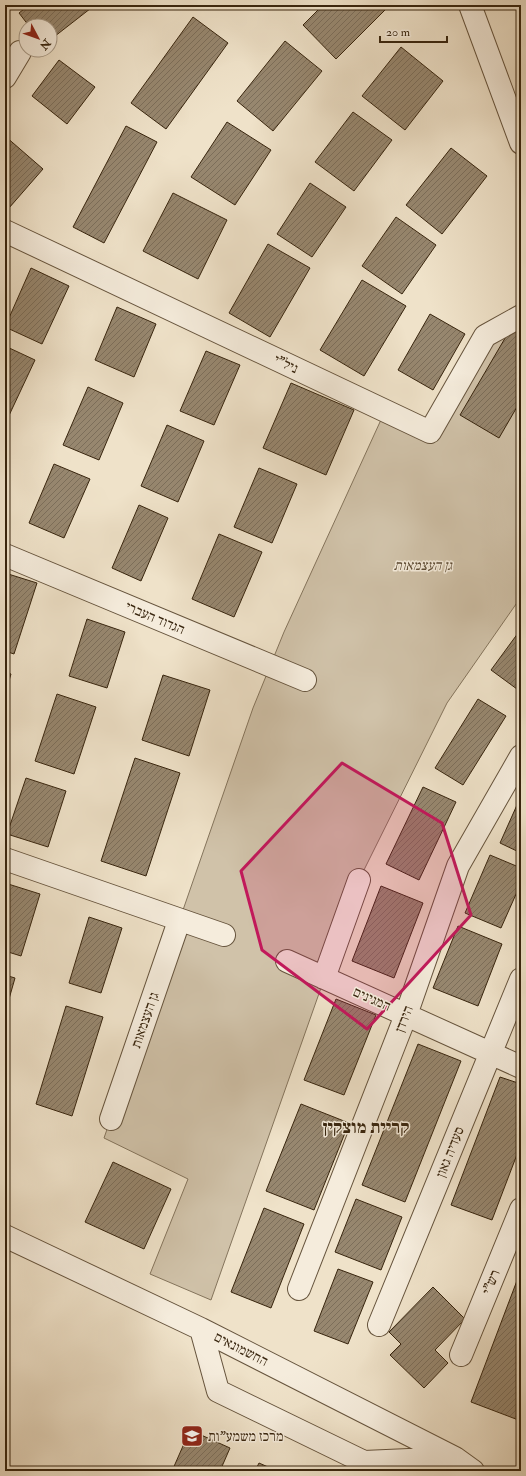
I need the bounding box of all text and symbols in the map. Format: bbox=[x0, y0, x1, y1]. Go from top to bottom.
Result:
north arrow bbox=[18, 18, 58, 58]
scale bar bbox=[380, 18, 447, 44]
text: 20 m bbox=[386, 25, 411, 40]
text: N bbox=[36, 35, 54, 53]
street label: ניל"י bbox=[271, 351, 301, 377]
park label: גן העצמאות bbox=[394, 557, 453, 574]
street label: הגדוד העברי bbox=[123, 598, 187, 638]
street label: המגינים bbox=[350, 983, 394, 1015]
street label: גן העצמאות bbox=[127, 989, 163, 1050]
street label: הירדן bbox=[391, 1003, 417, 1035]
district label: קריית מוצקין bbox=[323, 1116, 409, 1139]
street label: סעדיה גאון bbox=[432, 1124, 468, 1180]
street label: רש"י bbox=[478, 1267, 504, 1297]
street label: החשמונאים bbox=[211, 1328, 271, 1370]
school or university icon: מרכז משמע"ות bbox=[179, 1423, 205, 1449]
place label: מרכז משמע"ות bbox=[208, 1428, 283, 1445]

